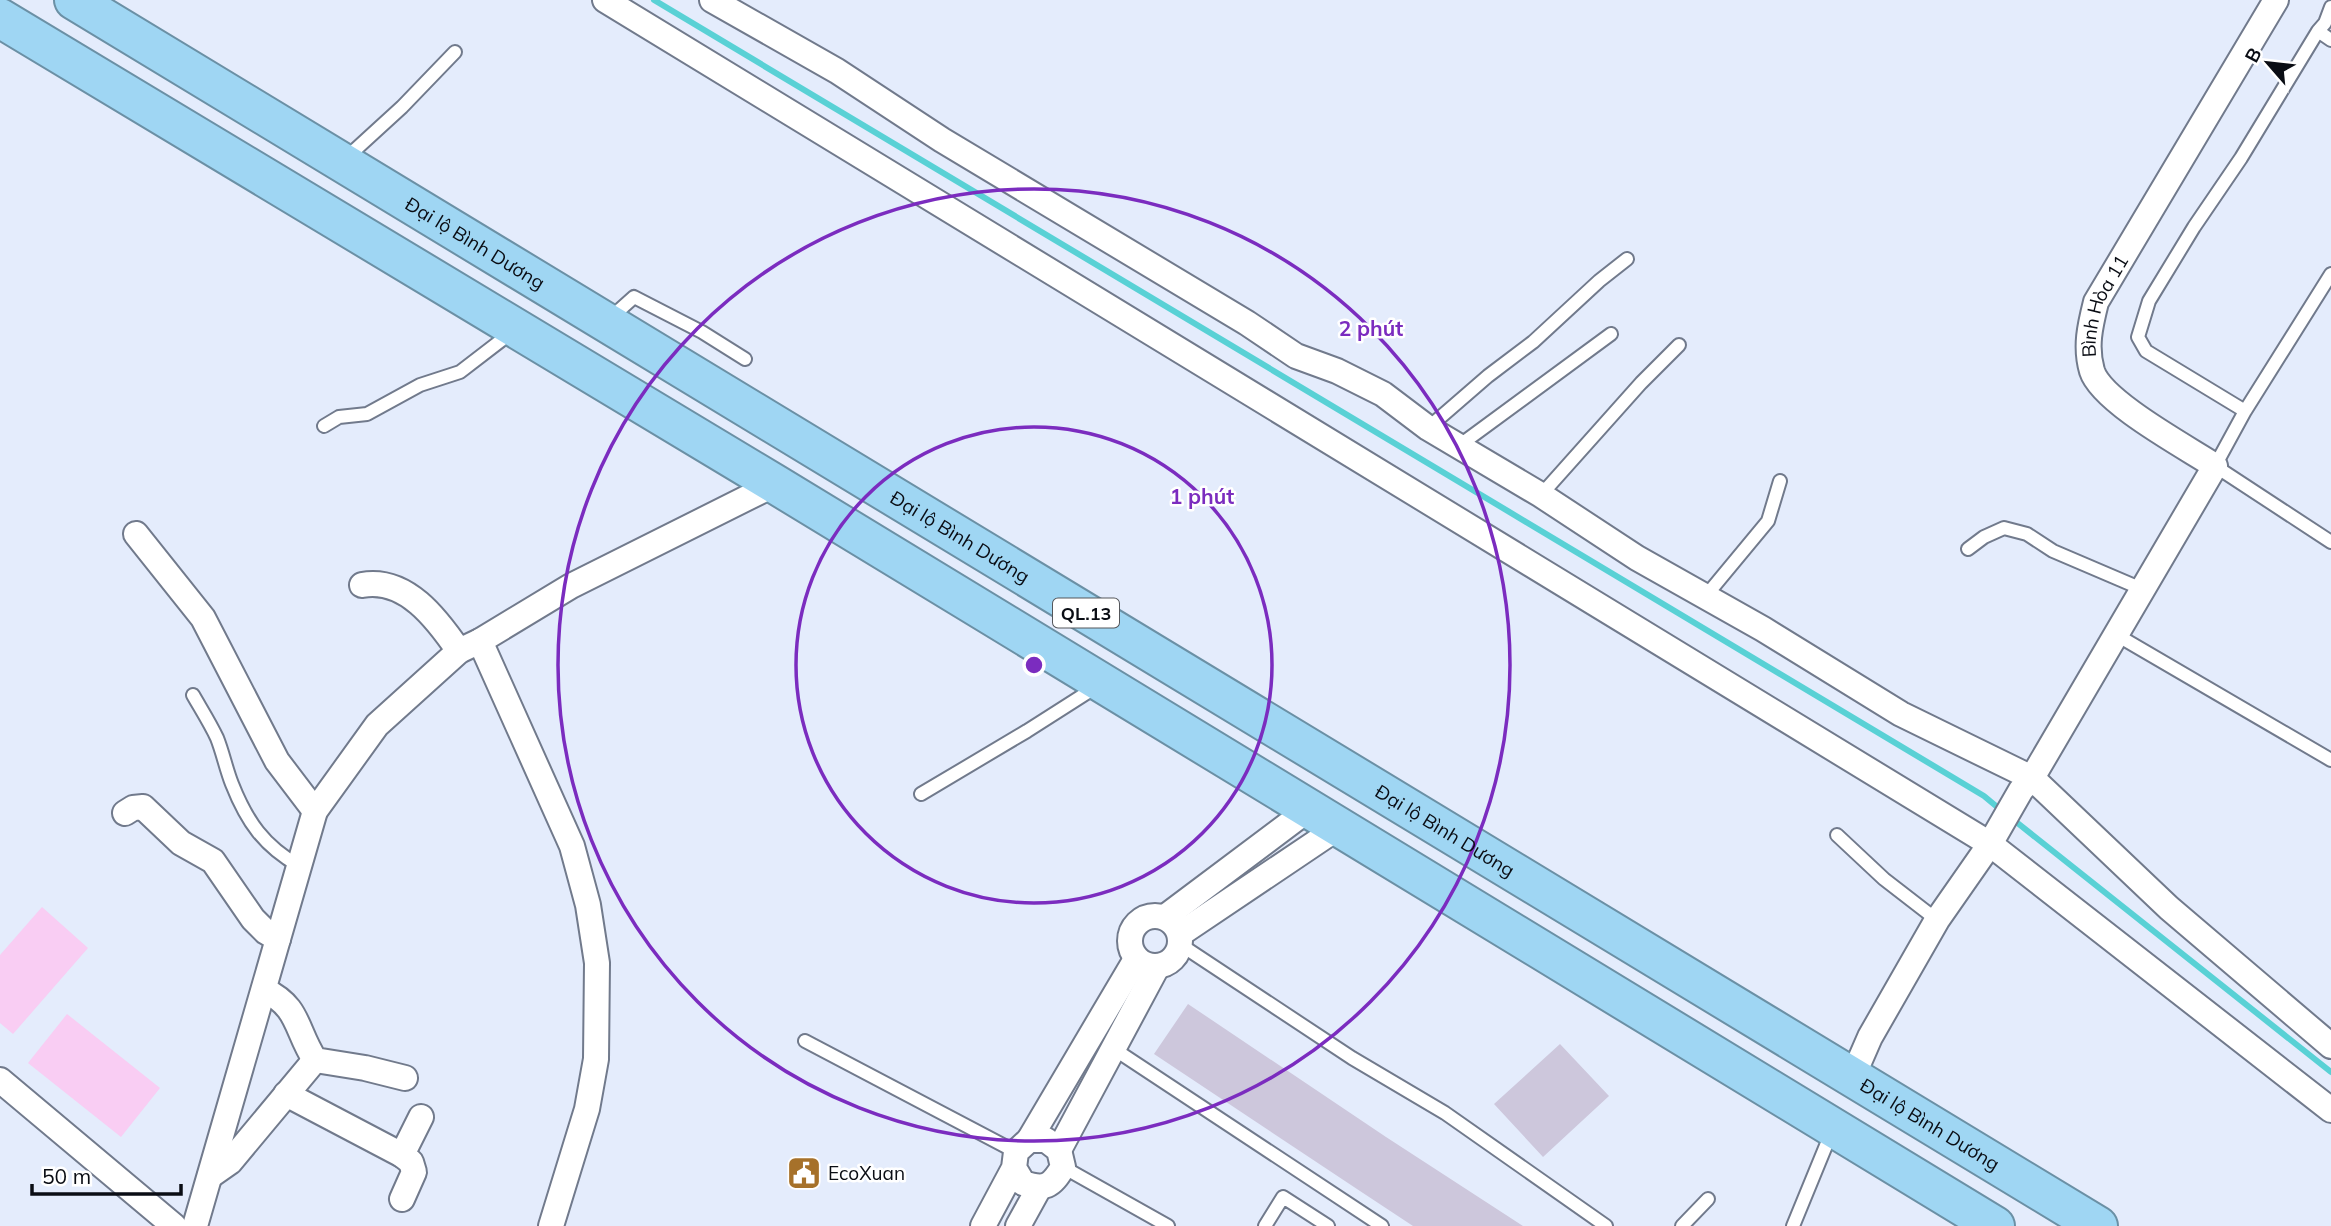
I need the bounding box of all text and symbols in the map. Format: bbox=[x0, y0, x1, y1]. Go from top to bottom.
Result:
north arrow bbox=[2233, 28, 2303, 98]
text: B bbox=[2239, 44, 2267, 66]
street label: Đại lộ Bình Dương bbox=[401, 192, 549, 294]
street label: Bình Hòa 11 bbox=[2076, 250, 2134, 358]
text: 2 phút bbox=[1339, 315, 1403, 341]
text: 1 phút bbox=[1170, 483, 1234, 509]
street label: Đại lộ Bình Dương bbox=[886, 485, 1034, 588]
road number: QL.13 bbox=[1053, 598, 1119, 628]
centre of rings bbox=[1022, 653, 1046, 677]
street label: Đại lộ Bình Dương bbox=[1371, 779, 1519, 882]
street label: Đại lộ Bình Dương bbox=[1856, 1073, 2004, 1176]
scale bar bbox=[32, 1152, 180, 1196]
public building icon: EcoXuan bbox=[785, 1154, 823, 1192]
place label: EcoXuan bbox=[828, 1161, 905, 1185]
text: 50 m bbox=[42, 1163, 91, 1189]

